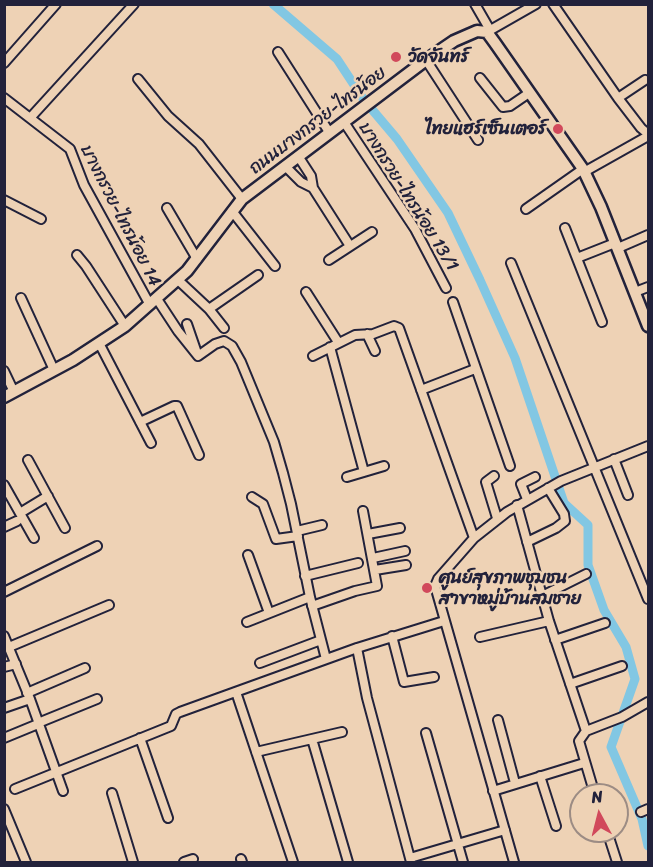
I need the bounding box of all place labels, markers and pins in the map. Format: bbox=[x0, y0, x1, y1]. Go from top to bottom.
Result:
place label: วัดจันทร์ bbox=[408, 46, 469, 68]
marker: วัดจันทร์ bbox=[389, 50, 403, 64]
place label: ไทยแฮร์เซ็นเตอร์ bbox=[425, 118, 546, 140]
marker: ไทยแฮร์เซ็นเตอร์ bbox=[551, 122, 565, 136]
place label: ศูนย์สุขภาพชุมชน สาขาหมู่บ้านสมชาย bbox=[439, 567, 581, 610]
marker: ศูนย์สุขภาพชุมชน สาขาหมู่บ้านสมชาย bbox=[420, 581, 434, 595]

